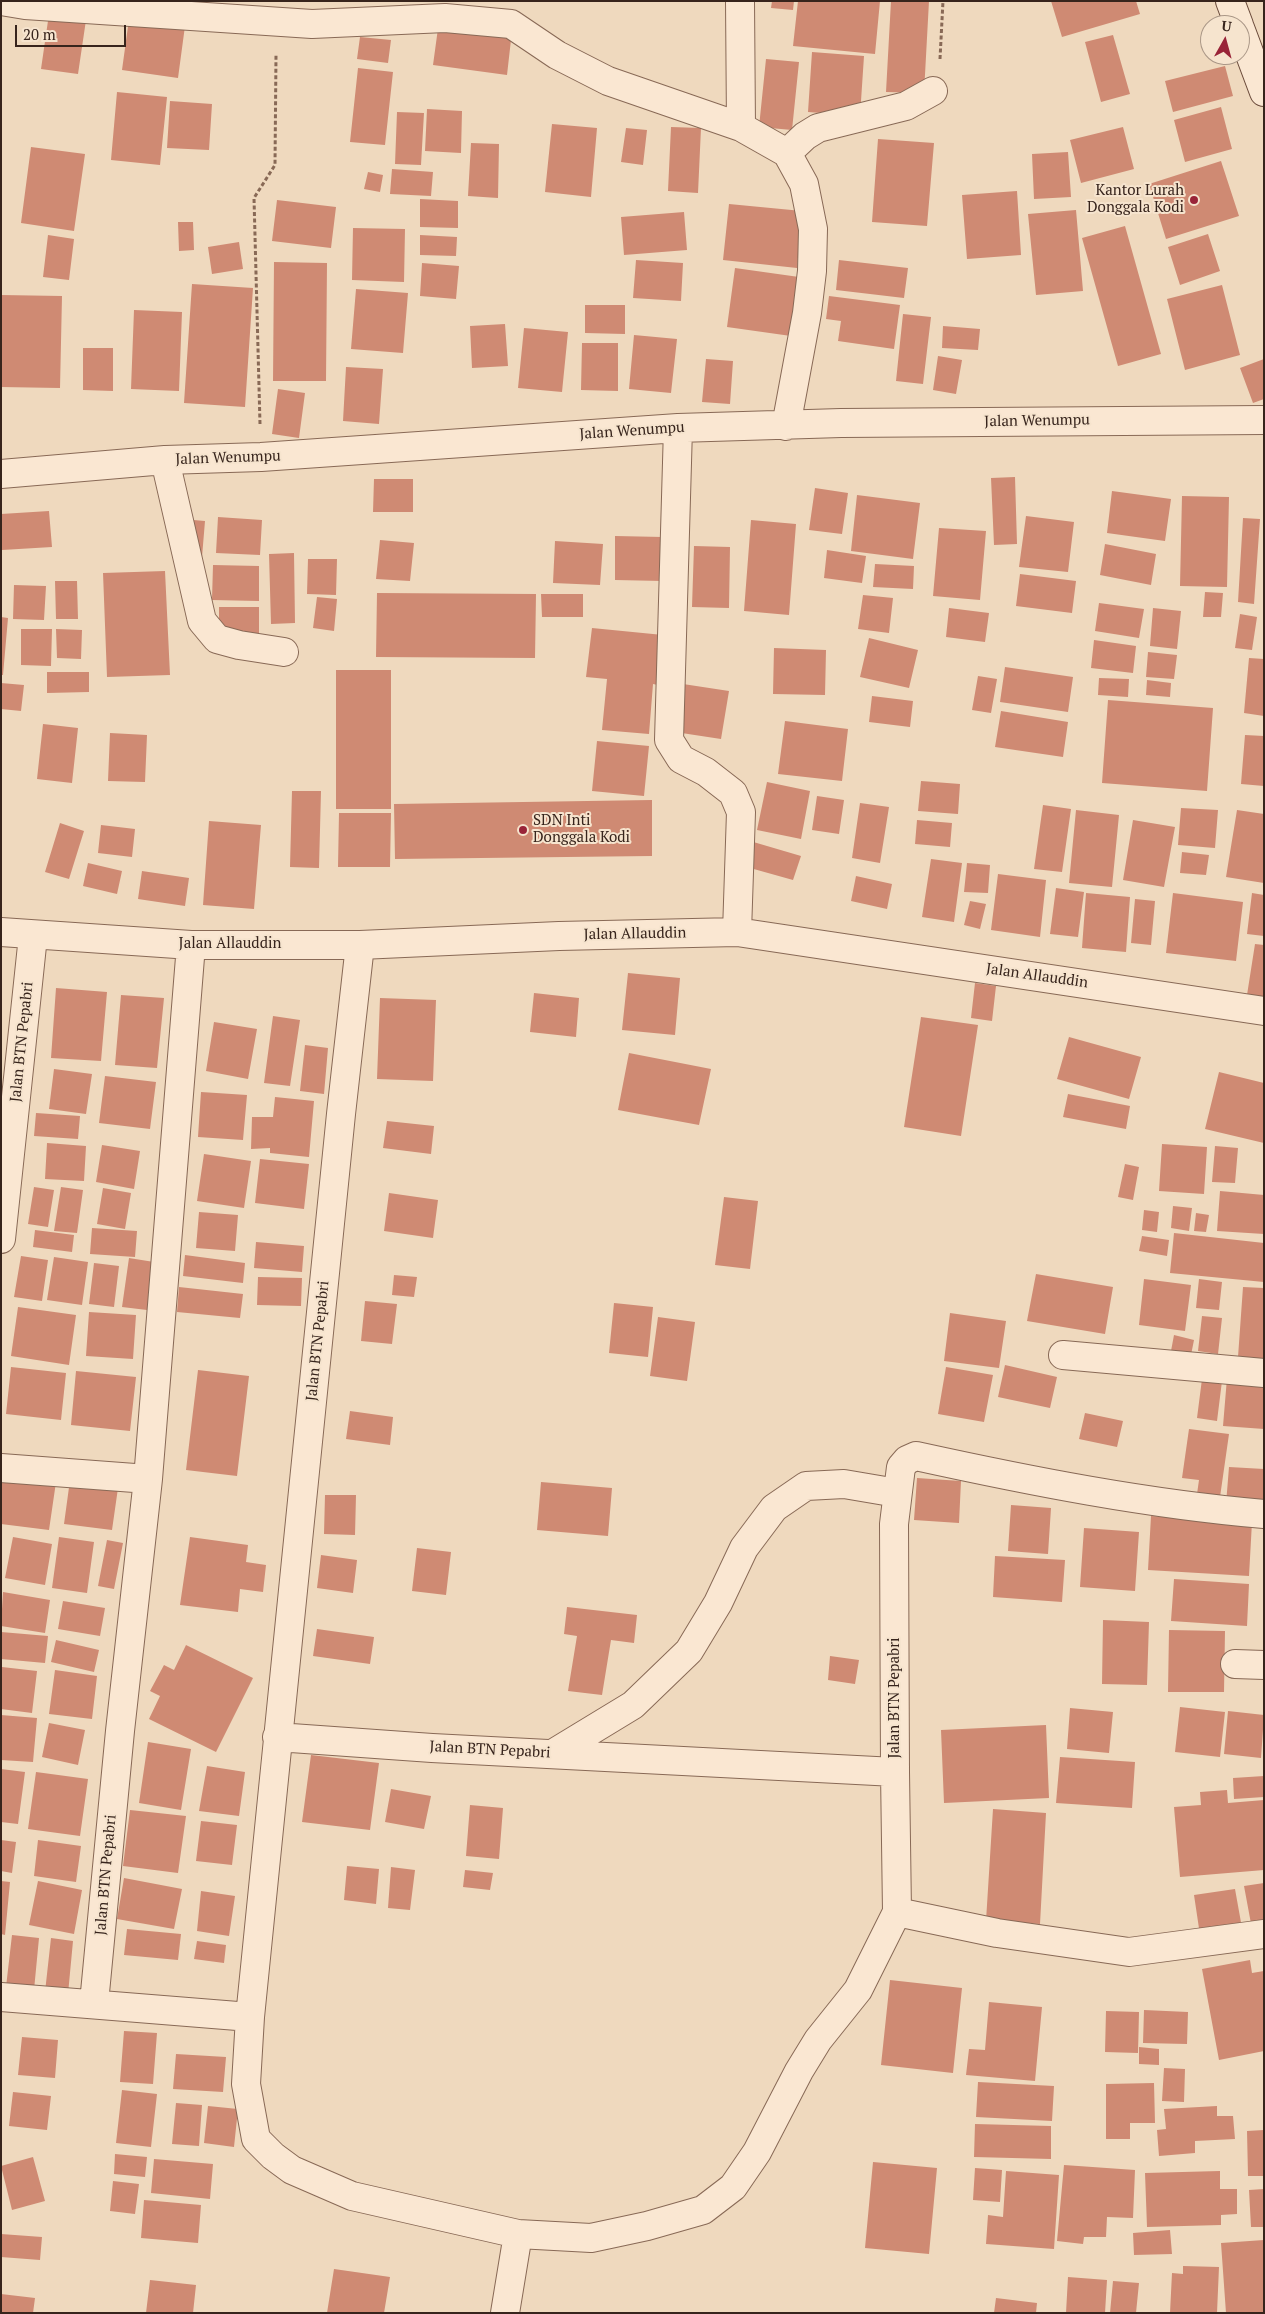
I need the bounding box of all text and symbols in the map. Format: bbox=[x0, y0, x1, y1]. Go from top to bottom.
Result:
scale bar bbox=[18, 15, 129, 47]
north arrow bbox=[1200, 15, 1250, 65]
text: U bbox=[1221, 16, 1233, 36]
text: 20 m bbox=[23, 24, 56, 44]
place label: Kantor Lurah Donggala Kodi bbox=[1087, 182, 1184, 217]
marker: Kantor Lurah Donggala Kodi bbox=[1188, 194, 1200, 206]
street label: Jalan Wenumpu bbox=[984, 411, 1090, 431]
street label: Jalan Wenumpu bbox=[579, 418, 685, 444]
street label: Jalan Wenumpu bbox=[175, 447, 281, 469]
place label: SDN Inti Donggala Kodi bbox=[533, 812, 630, 847]
marker: SDN Inti Donggala Kodi bbox=[517, 824, 529, 836]
street label: Jalan Allauddin bbox=[583, 924, 687, 944]
street label: Jalan Allauddin bbox=[179, 935, 281, 953]
street label: Jalan Allauddin bbox=[985, 960, 1089, 992]
street label: Jalan BTN Pepabri bbox=[7, 981, 37, 1103]
street label: Jalan BTN Pepabri bbox=[303, 1280, 333, 1402]
street label: Jalan BTN Pepabri bbox=[886, 1637, 904, 1759]
street label: Jalan BTN Pepabri bbox=[429, 1738, 551, 1762]
street label: Jalan BTN Pepabri bbox=[92, 1814, 120, 1936]

